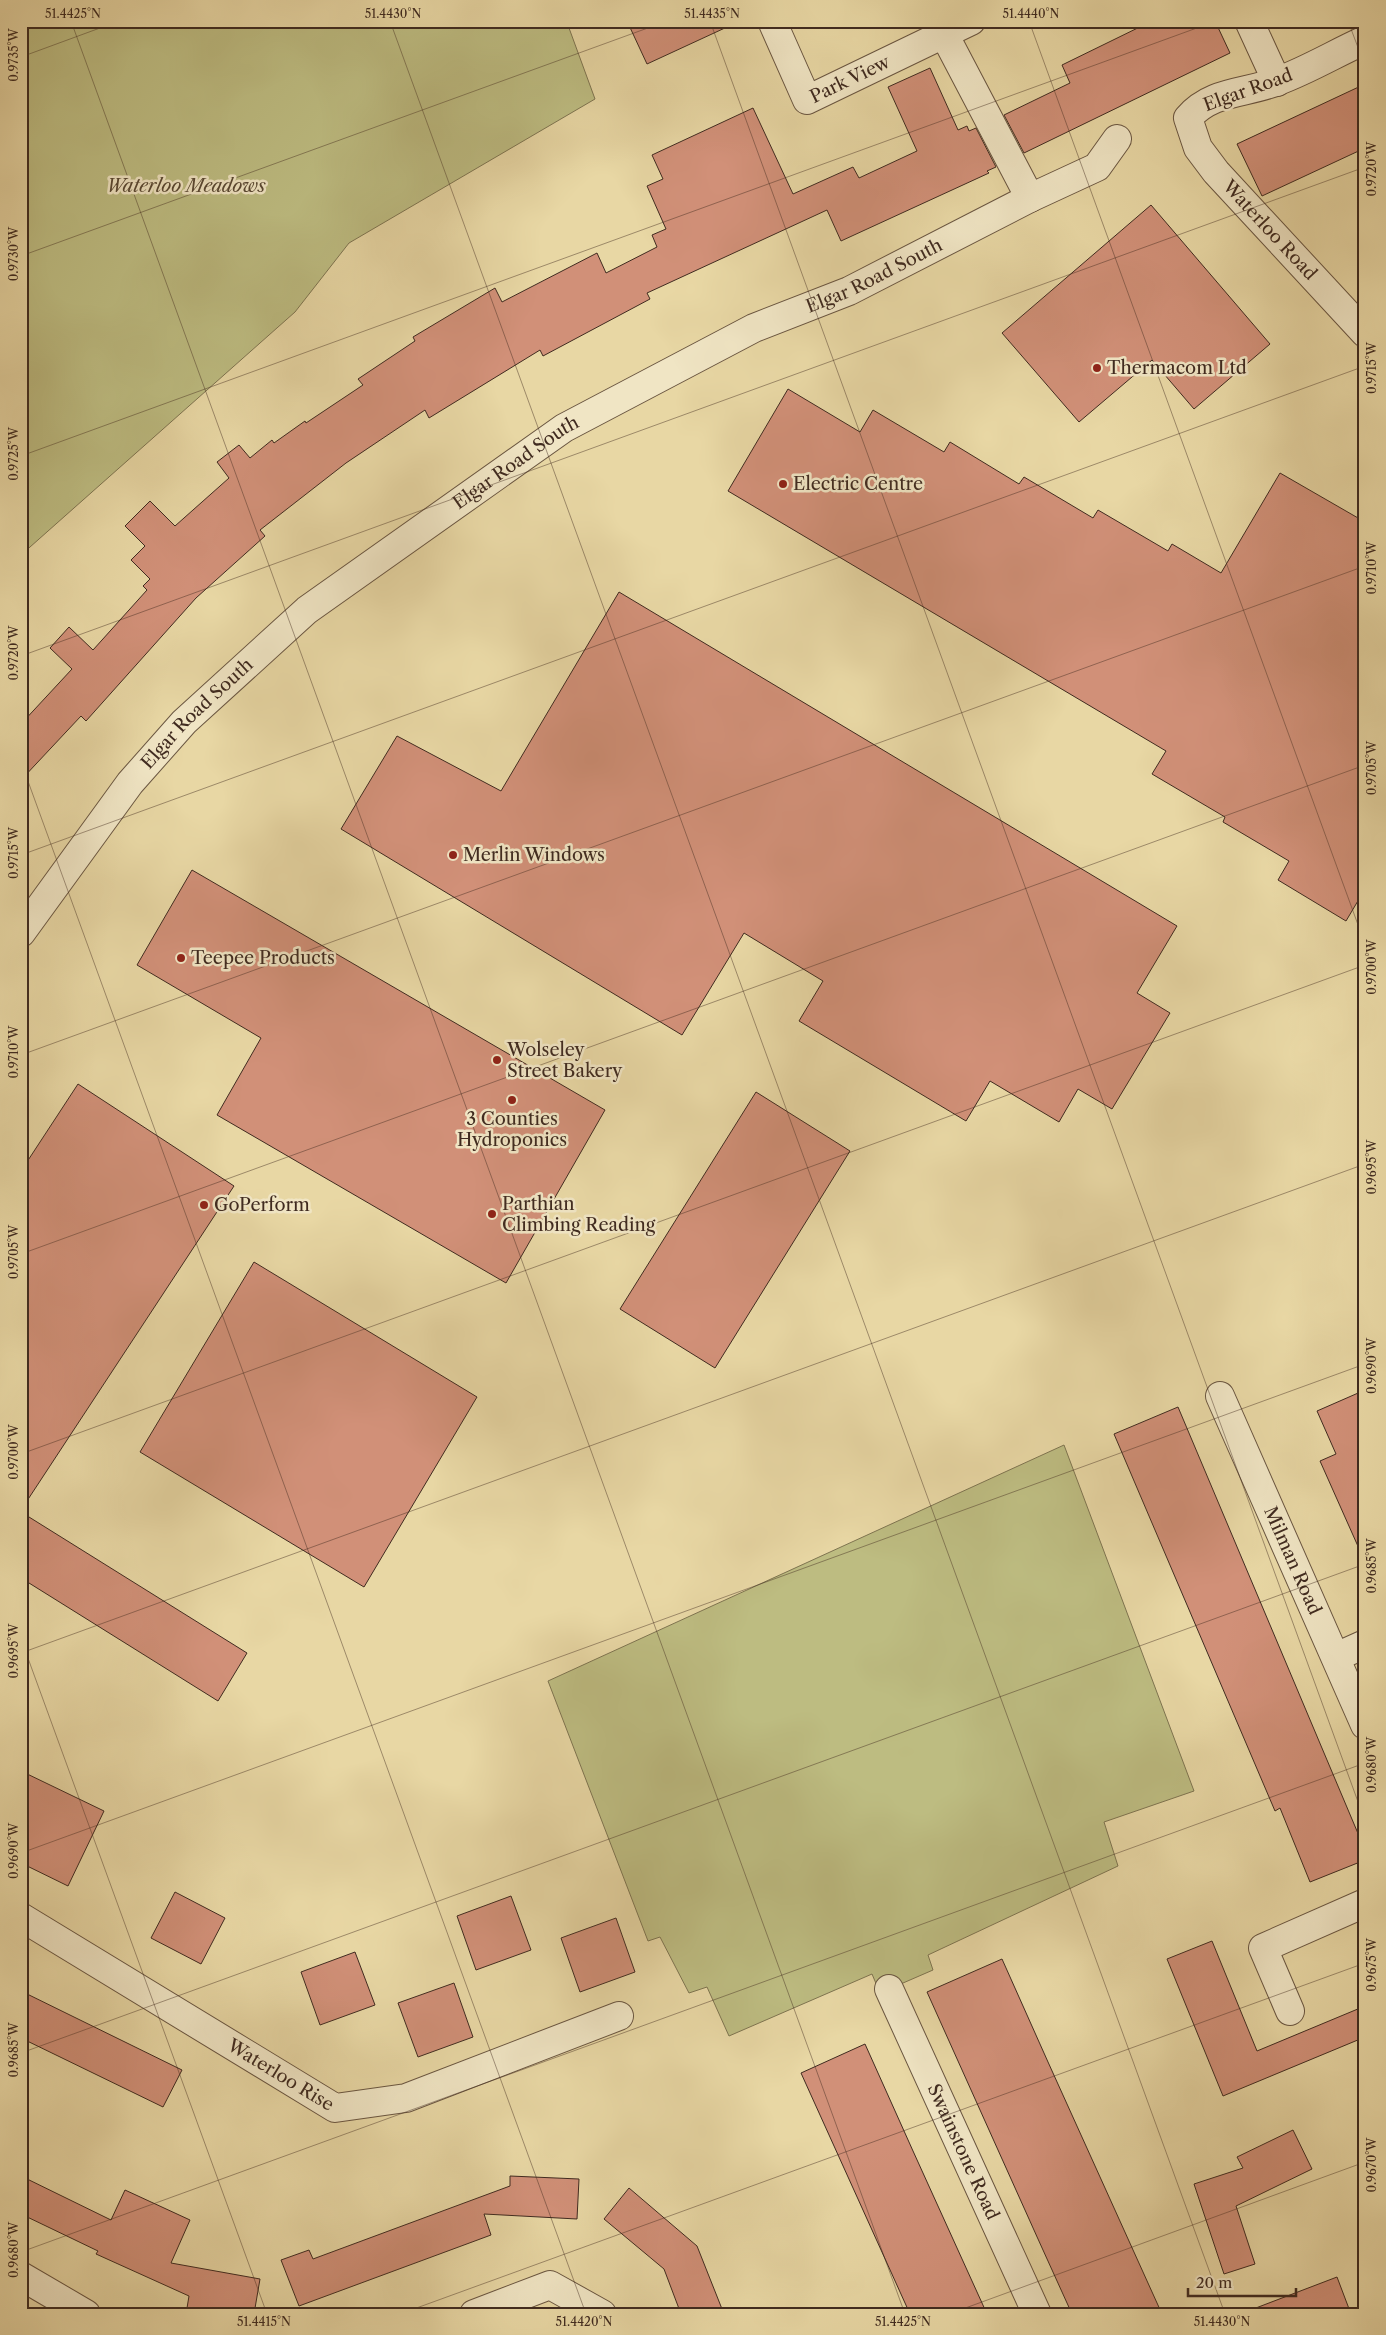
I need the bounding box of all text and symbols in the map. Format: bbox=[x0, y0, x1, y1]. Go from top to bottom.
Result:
text: 51.4425°N bbox=[45, 6, 101, 21]
text: 51.4430°N bbox=[365, 6, 421, 21]
text: 51.4435°N bbox=[684, 6, 740, 21]
text: 51.4440°N bbox=[1002, 6, 1060, 21]
text: 0.9735°W bbox=[6, 27, 21, 82]
street label: Park View bbox=[806, 50, 894, 108]
street label: Elgar Road bbox=[1200, 64, 1296, 116]
text: 0.9720°W bbox=[1364, 141, 1379, 196]
park label: Waterloo Meadows bbox=[106, 175, 266, 197]
street label: Waterloo Road bbox=[1217, 175, 1322, 285]
text: 0.9730°W bbox=[6, 226, 21, 281]
street label: Elgar Road South bbox=[803, 234, 946, 318]
text: 0.9715°W bbox=[1364, 341, 1379, 394]
place label: Thermacom Ltd bbox=[1107, 357, 1247, 379]
marker: Thermacom Ltd bbox=[1091, 362, 1103, 374]
street label: Elgar Road South bbox=[449, 411, 583, 514]
text: 0.9725°W bbox=[6, 426, 21, 481]
place label: Electric Centre bbox=[793, 473, 923, 495]
marker: Electric Centre bbox=[777, 478, 789, 490]
text: 0.9710°W bbox=[1364, 541, 1379, 594]
text: 0.9720°W bbox=[6, 625, 21, 680]
street label: Elgar Road South bbox=[136, 654, 258, 774]
text: 0.9705°W bbox=[1364, 740, 1379, 795]
text: 0.9715°W bbox=[6, 826, 21, 879]
place label: Merlin Windows bbox=[463, 844, 605, 866]
marker: Merlin Windows bbox=[447, 849, 459, 861]
text: 0.9700°W bbox=[1364, 938, 1379, 995]
place label: Teepee Products bbox=[191, 947, 335, 969]
marker: Teepee Products bbox=[175, 952, 187, 964]
text: 0.9710°W bbox=[6, 1025, 21, 1078]
place label: Wolseley Street Bakery bbox=[506, 1039, 623, 1082]
marker: Wolseley Street Bakery bbox=[491, 1054, 503, 1066]
marker: 3 Counties Hydroponics bbox=[506, 1094, 518, 1106]
place label: 3 Counties Hydroponics bbox=[457, 1108, 567, 1151]
text: 0.9695°W bbox=[1364, 1139, 1379, 1194]
place label: Parthian Climbing Reading bbox=[502, 1193, 656, 1236]
place label: GoPerform bbox=[214, 1194, 310, 1216]
marker: GoPerform bbox=[198, 1199, 210, 1211]
marker: Parthian Climbing Reading bbox=[486, 1208, 498, 1220]
text: 0.9705°W bbox=[6, 1224, 21, 1279]
text: 0.9690°W bbox=[1364, 1337, 1379, 1394]
text: 0.9700°W bbox=[6, 1423, 21, 1480]
street label: Milman Road bbox=[1259, 1503, 1326, 1618]
text: 0.9685°W bbox=[1364, 1538, 1379, 1594]
text: 0.9695°W bbox=[6, 1623, 21, 1678]
text: 0.9680°W bbox=[1364, 1736, 1379, 1793]
text: 0.9690°W bbox=[6, 1822, 21, 1879]
text: 0.9675°W bbox=[1364, 1937, 1379, 1992]
text: 0.9685°W bbox=[6, 2022, 21, 2078]
street label: Waterloo Rise bbox=[223, 2034, 338, 2116]
street label: Swainstone Road bbox=[923, 2080, 1004, 2223]
text: 0.9670°W bbox=[1364, 2137, 1379, 2192]
text: 0.9680°W bbox=[6, 2221, 21, 2278]
scale bar bbox=[1188, 2265, 1296, 2297]
text: 20 m bbox=[1196, 2273, 1232, 2292]
text: 51.4415°N bbox=[237, 2314, 291, 2329]
text: 51.4420°N bbox=[556, 2314, 613, 2329]
text: 51.4425°N bbox=[875, 2314, 931, 2329]
text: 51.4430°N bbox=[1194, 2314, 1250, 2329]

